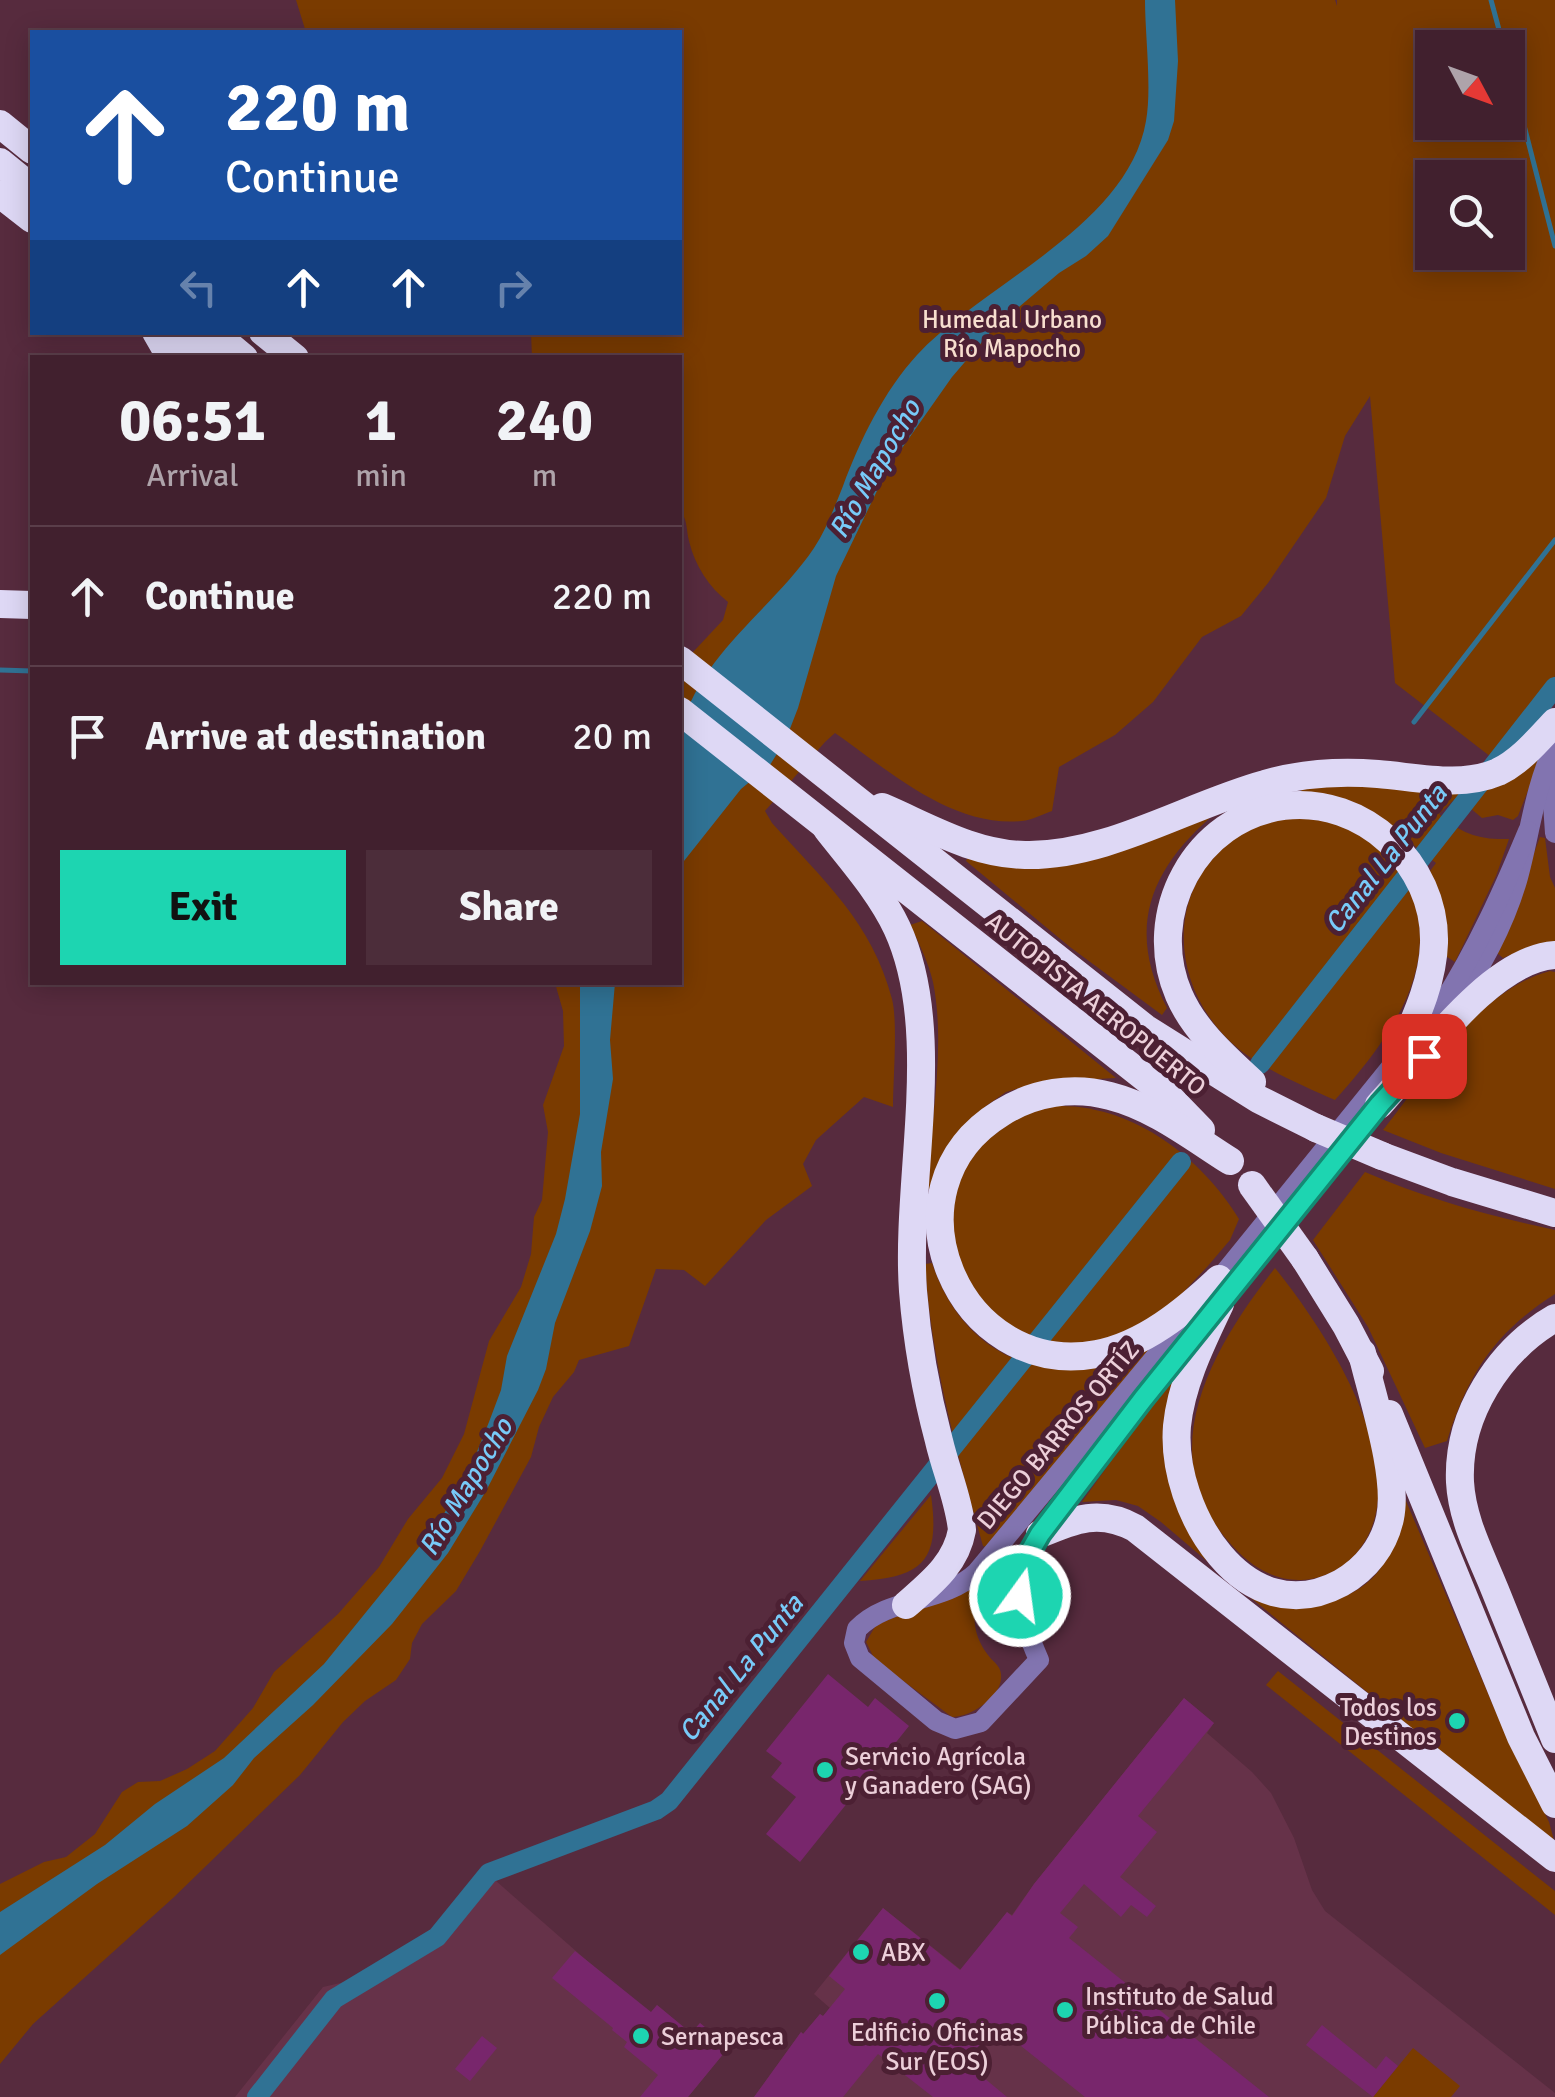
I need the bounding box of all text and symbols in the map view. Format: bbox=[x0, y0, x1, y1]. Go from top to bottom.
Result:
north arrow bbox=[1415, 30, 1525, 140]
map controls bbox=[1415, 30, 1525, 270]
text: 220 m bbox=[225, 64, 410, 150]
icon: ahead bbox=[60, 70, 190, 200]
text: Continue bbox=[225, 150, 400, 205]
button: search bbox=[1415, 160, 1525, 270]
icon: left bbox=[171, 260, 226, 315]
icon: ahead bbox=[276, 260, 331, 315]
icon: ahead bbox=[381, 260, 436, 315]
icon: right bbox=[486, 260, 541, 315]
park label: Humedal Urbano Río Mapocho bbox=[922, 304, 1102, 364]
text: 06:51 bbox=[119, 384, 266, 458]
text: 1 bbox=[365, 384, 397, 458]
text: 240 bbox=[496, 384, 593, 458]
water label: Río Mapocho bbox=[822, 392, 929, 544]
text: Arrival bbox=[147, 456, 239, 495]
text: min bbox=[355, 456, 407, 495]
text: m bbox=[532, 456, 557, 495]
icon: ahead bbox=[60, 569, 115, 624]
text: Continue bbox=[145, 573, 295, 620]
text: 220 m bbox=[552, 573, 652, 620]
icon: arrive bbox=[60, 709, 115, 764]
text: Arrive at destination bbox=[145, 713, 486, 760]
text: 20 m bbox=[572, 713, 652, 760]
water label: Canal La Punta bbox=[1317, 777, 1455, 940]
button: Exit bbox=[60, 850, 346, 965]
button: Share bbox=[366, 850, 652, 965]
street label: AUTOPISTA AEROPUERTO bbox=[980, 906, 1212, 1102]
pin bbox=[1382, 1014, 1467, 1099]
icon: arrive bbox=[1397, 1029, 1452, 1084]
street label: DIEGO BARROS ORTÍZ bbox=[970, 1335, 1146, 1535]
water label: Río Mapocho bbox=[412, 1411, 521, 1562]
position arrow bbox=[968, 1544, 1072, 1648]
water label: Canal La Punta bbox=[671, 1587, 811, 1748]
place label: Todos los Destinos bbox=[1340, 1692, 1437, 1752]
marker: Todos los Destinos bbox=[1446, 1710, 1468, 1732]
place label: Servicio Agrícola y Ganadero (SAG) bbox=[845, 1741, 1032, 1801]
marker: Servicio Agrícola y Ganadero (SAG) bbox=[814, 1759, 836, 1781]
place label: ABX bbox=[881, 1937, 926, 1968]
marker: ABX bbox=[850, 1941, 872, 1963]
place label: Instituto de Salud Pública de Chile bbox=[1085, 1981, 1274, 2041]
marker: Edificio Oficinas Sur (EOS) bbox=[926, 1990, 948, 2012]
marker: Instituto de Salud Pública de Chile bbox=[1054, 1999, 1076, 2021]
place label: Edificio Oficinas Sur (EOS) bbox=[851, 2017, 1023, 2077]
place label: Sernapesca bbox=[661, 2021, 784, 2052]
marker: Sernapesca bbox=[630, 2025, 652, 2047]

